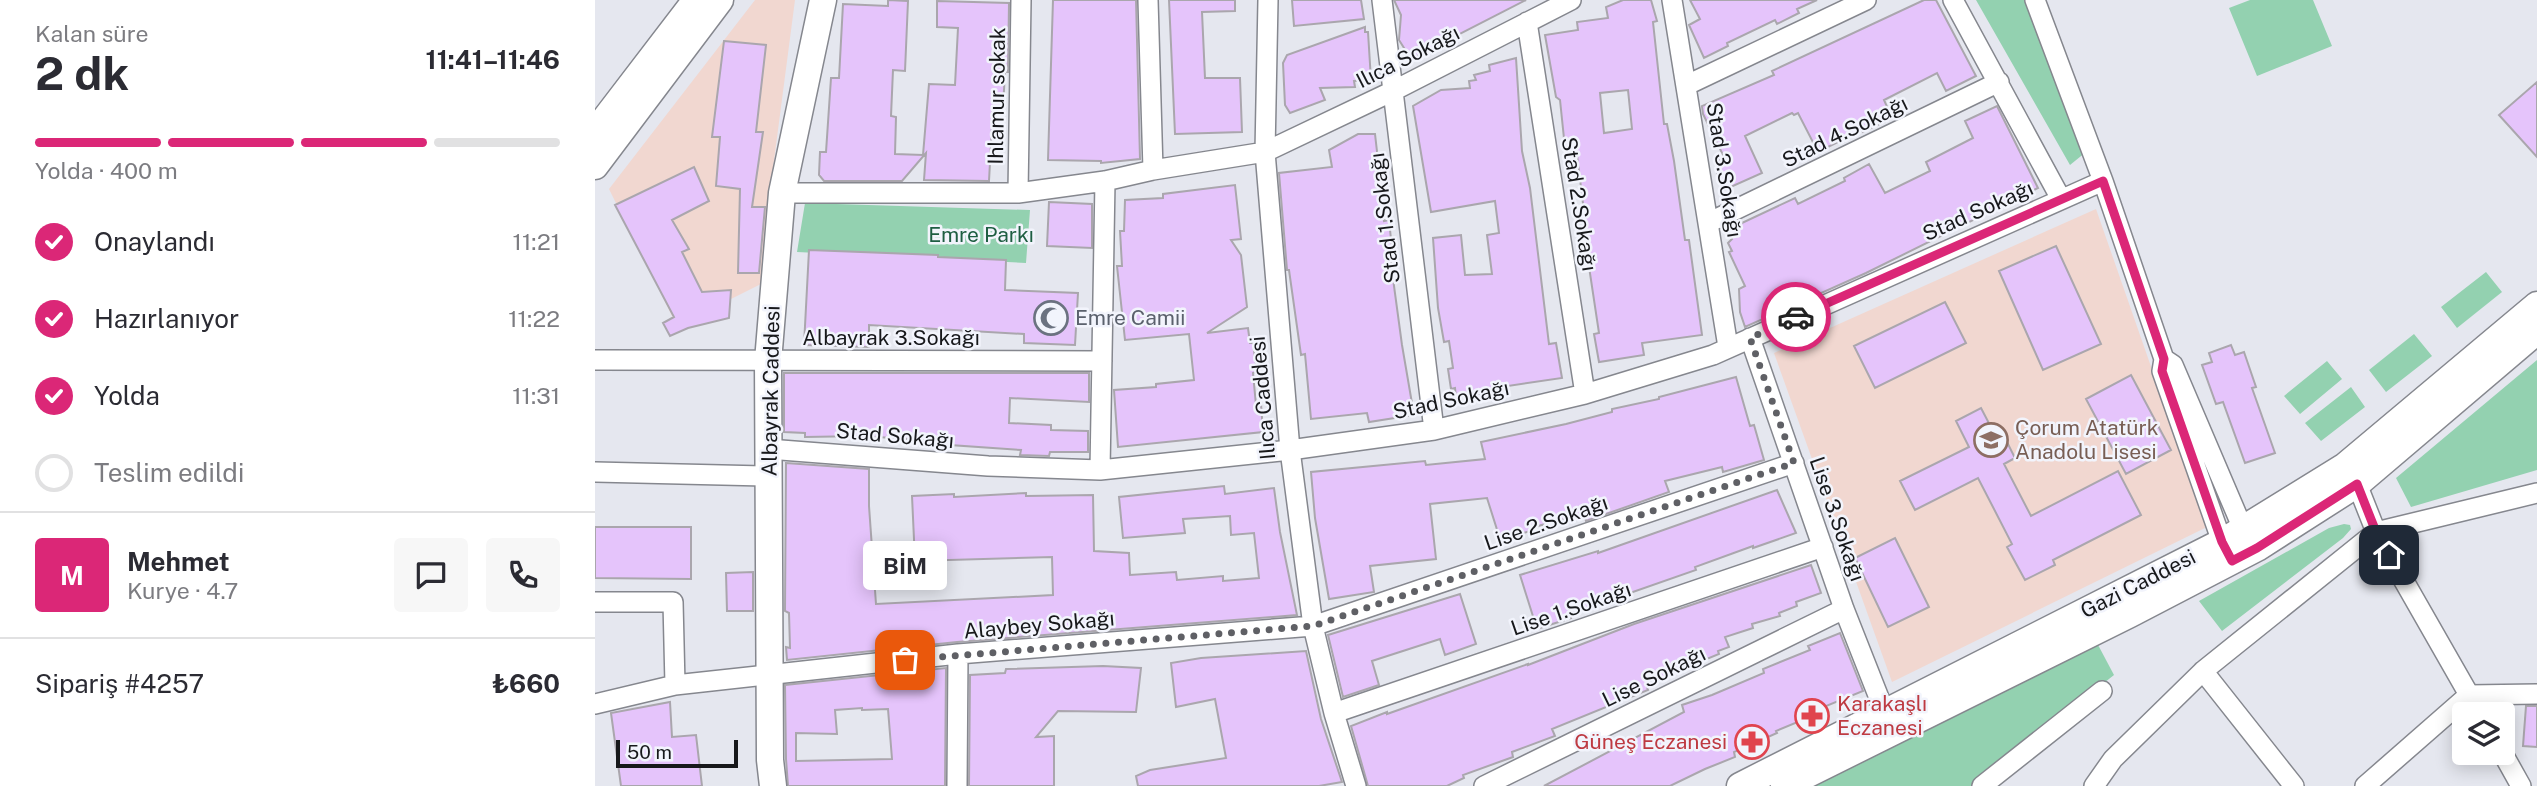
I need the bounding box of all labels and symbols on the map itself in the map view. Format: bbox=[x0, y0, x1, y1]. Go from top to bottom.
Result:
street label: Ilıca Sokağı bbox=[1352, 20, 1464, 93]
street label: Ihlamur sokak bbox=[983, 27, 1010, 165]
street label: Stad 4.Sokağı bbox=[1778, 90, 1911, 173]
street label: Stad 3.Sokağı bbox=[1701, 101, 1747, 239]
street label: Stad 2.Sokağı bbox=[1557, 135, 1602, 273]
street label: Stad 1.Sokağı bbox=[1364, 151, 1405, 285]
street label: Stad Sokağı bbox=[1919, 175, 2037, 246]
park label: Emre Parkı bbox=[928, 222, 1034, 247]
courier bbox=[1761, 282, 1831, 352]
mosque icon: Emre Camii bbox=[1032, 299, 1070, 337]
street label: Albayrak Caddesi bbox=[757, 305, 784, 477]
place label: Emre Camii bbox=[1075, 305, 1185, 330]
street label: Albayrak 3.Sokağı bbox=[802, 325, 980, 350]
street label: Ilıca Caddesi bbox=[1245, 335, 1280, 461]
street label: Stad Sokağı bbox=[1390, 375, 1511, 424]
place label: Çorum Atatürk Anadolu Lisesi bbox=[2015, 415, 2159, 464]
street label: Stad Sokağı bbox=[835, 418, 955, 453]
school or university icon: Çorum Atatürk Anadolu Lisesi bbox=[1972, 421, 2010, 459]
street label: Lise 3.Sokağı bbox=[1804, 453, 1870, 584]
street label: Lise 2.Sokağı bbox=[1481, 490, 1611, 555]
pin bbox=[2359, 525, 2419, 585]
callout: BİM bbox=[863, 541, 947, 590]
street label: Gazi Caddesi bbox=[2076, 544, 2199, 623]
street label: Lise 1.Sokağı bbox=[1508, 576, 1634, 641]
street label: Alaybey Sokağı bbox=[962, 605, 1115, 644]
pin bbox=[875, 630, 935, 690]
street label: Lise Sokağı bbox=[1598, 641, 1710, 712]
place label: Karakaşlı Eczanesi bbox=[1837, 691, 1927, 740]
pharmacy icon: Karakaşlı Eczanesi bbox=[1793, 697, 1831, 735]
pharmacy icon: Güneş Eczanesi bbox=[1733, 723, 1771, 761]
place label: Güneş Eczanesi bbox=[1574, 729, 1727, 754]
scale bar bbox=[616, 737, 739, 769]

